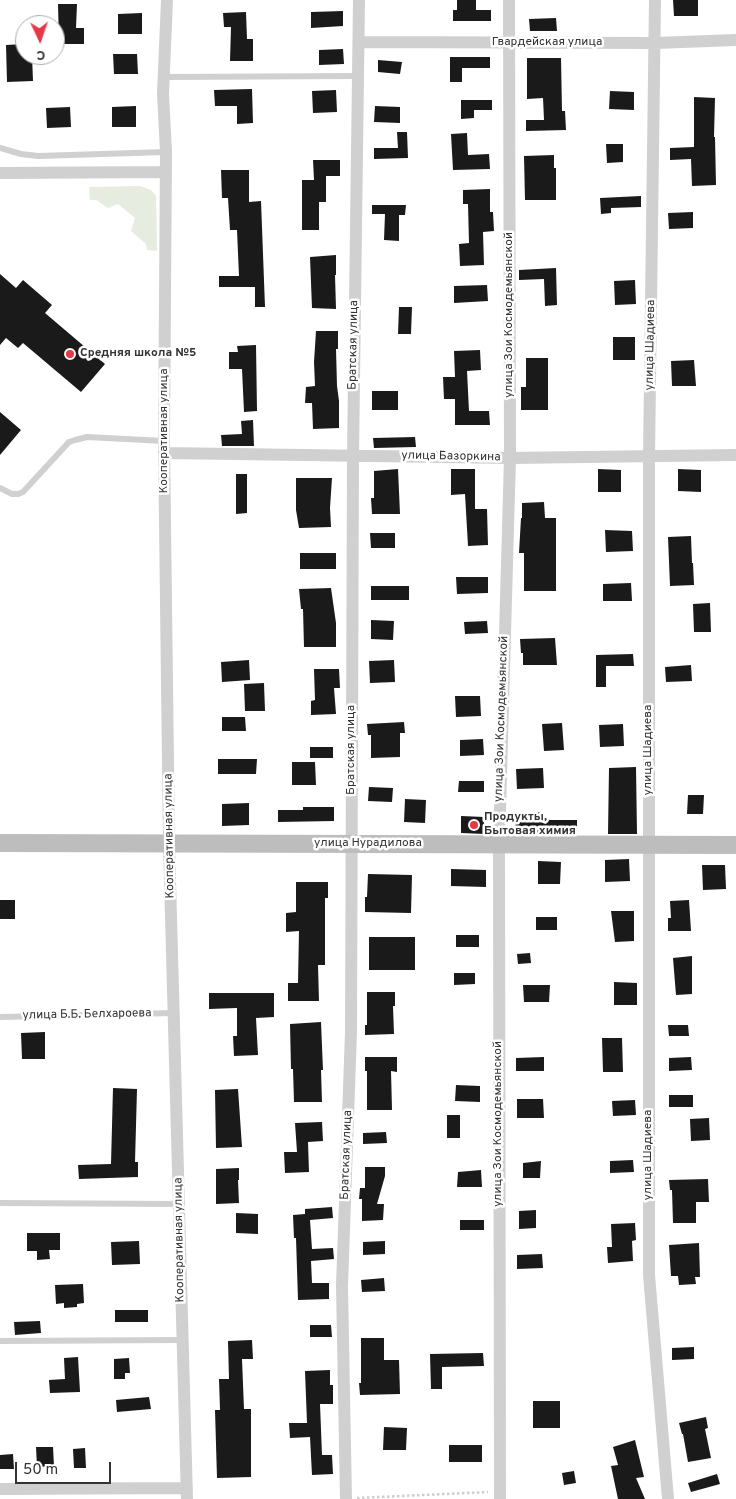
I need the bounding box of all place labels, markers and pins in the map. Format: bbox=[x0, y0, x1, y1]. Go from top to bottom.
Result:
place label: Средняя школа №5 bbox=[80, 347, 196, 361]
marker: Средняя школа №5 bbox=[64, 348, 76, 360]
place label: Продукты, Бытовая химия bbox=[484, 811, 576, 839]
marker: Продукты, Бытовая химия bbox=[468, 819, 480, 831]

